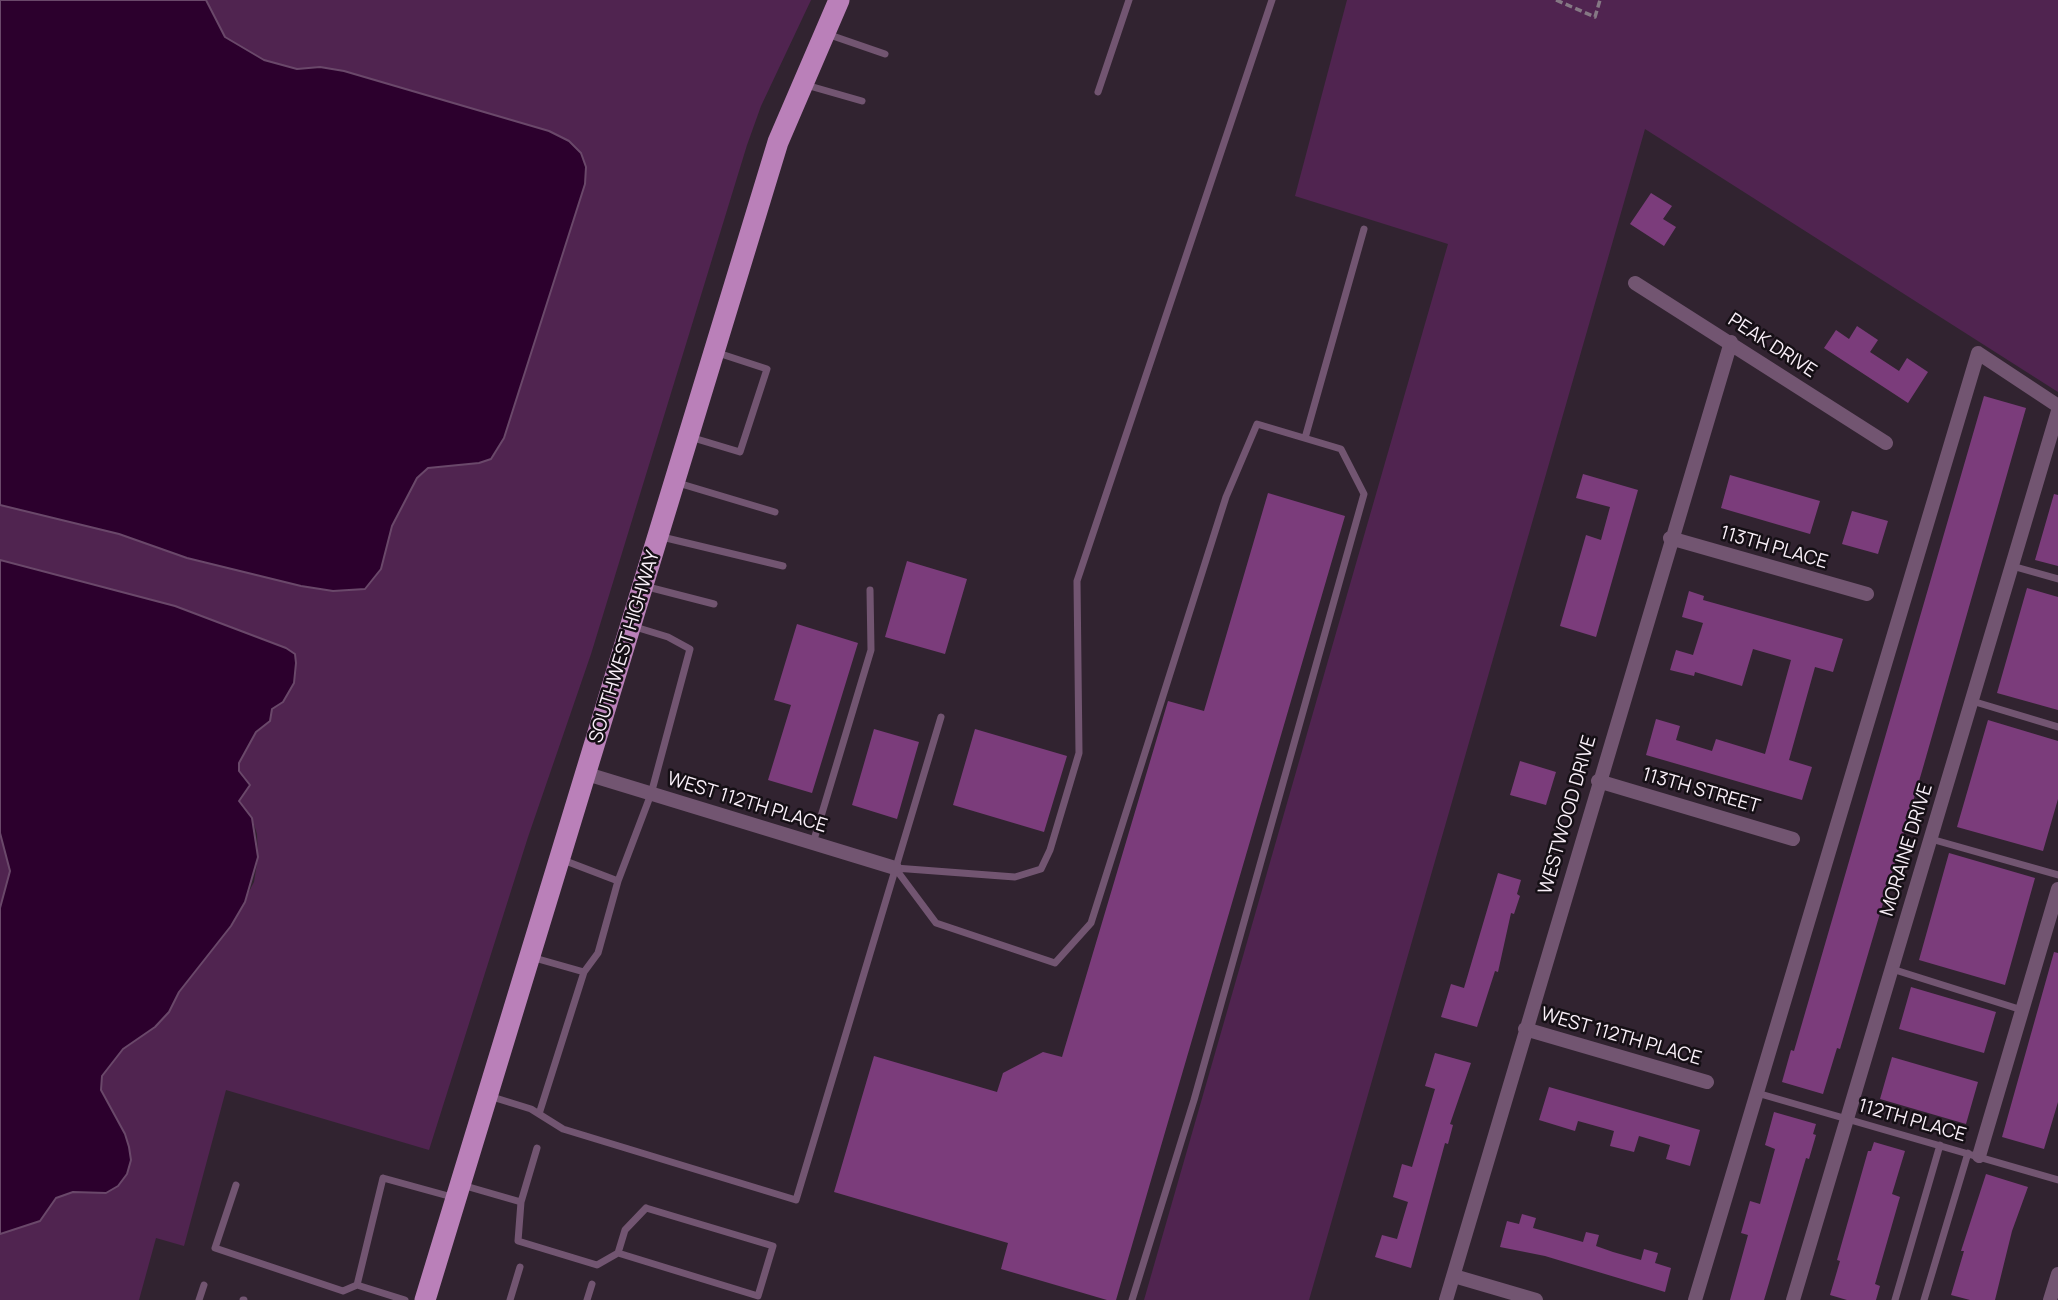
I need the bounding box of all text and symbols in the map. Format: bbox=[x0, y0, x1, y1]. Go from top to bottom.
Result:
street label: PEAK DRIVE bbox=[1723, 309, 1821, 383]
street label: 113TH PLACE bbox=[1718, 522, 1830, 574]
street label: SOUTHWEST HIGHWAY bbox=[585, 548, 665, 746]
street label: WESTWOOD DRIVE bbox=[1534, 733, 1602, 897]
street label: 113TH STREET bbox=[1639, 763, 1763, 819]
street label: WEST 112TH PLACE bbox=[664, 768, 830, 838]
street label: MORAINE DRIVE bbox=[1876, 781, 1938, 919]
street label: WEST 112TH PLACE bbox=[1538, 1003, 1704, 1071]
street label: 112TH PLACE bbox=[1855, 1095, 1969, 1147]

